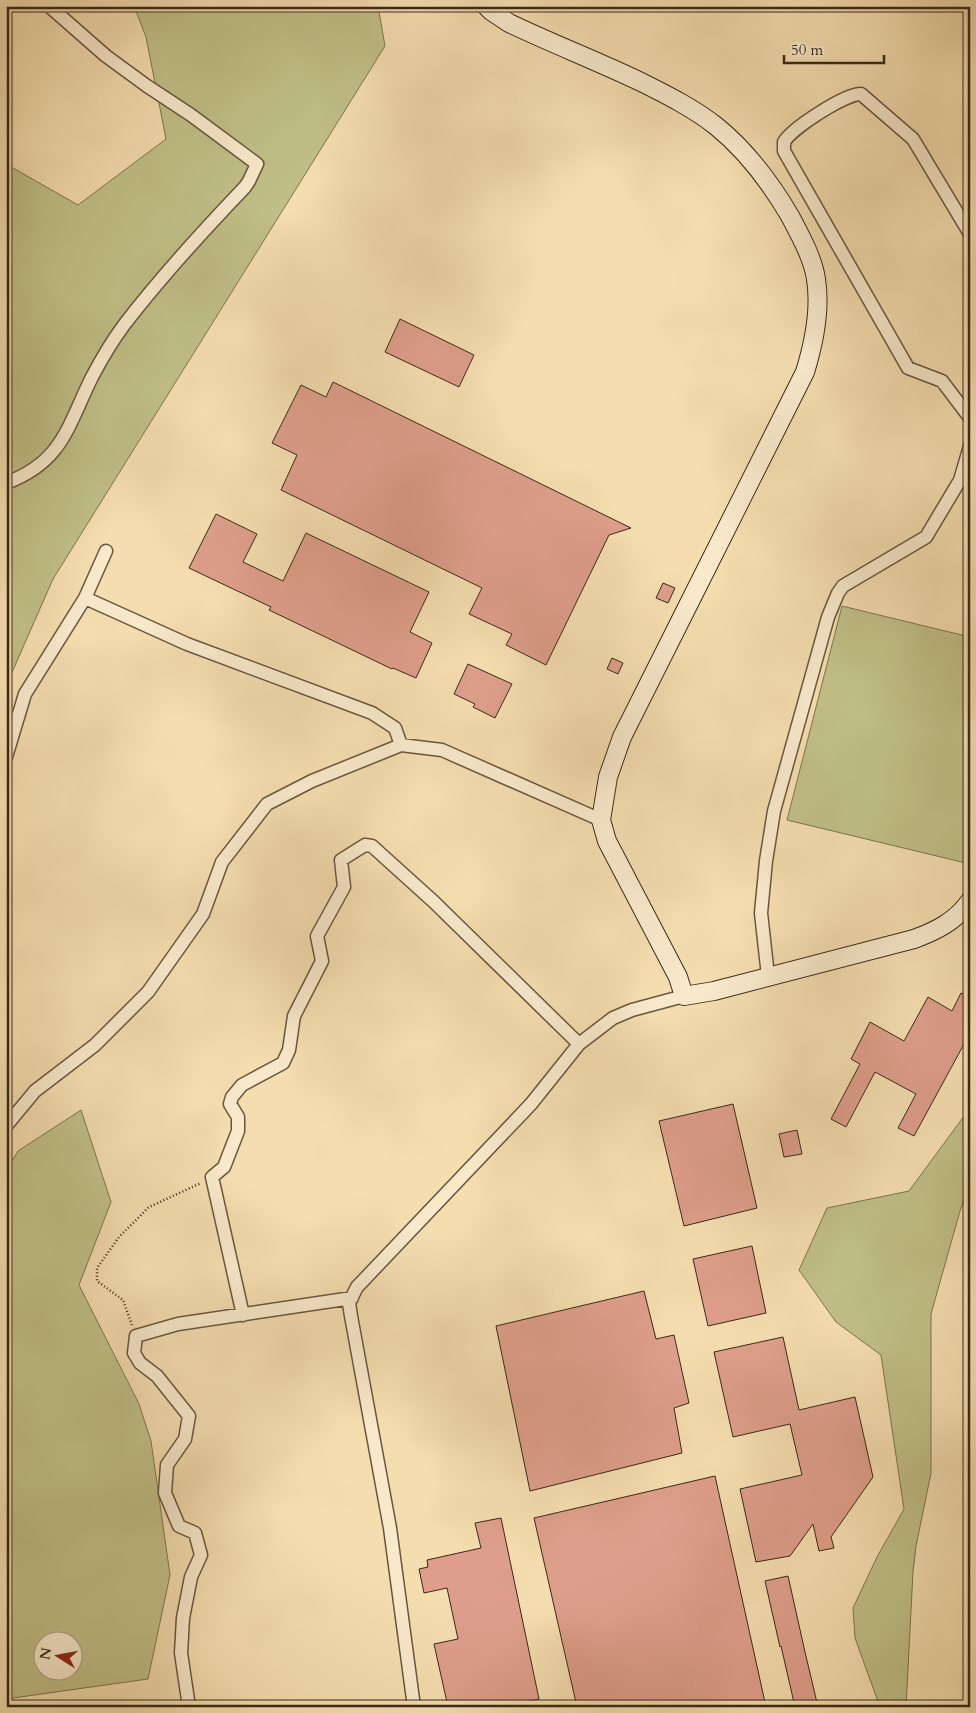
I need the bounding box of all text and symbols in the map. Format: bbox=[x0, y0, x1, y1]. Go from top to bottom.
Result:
scale bar bbox=[784, 32, 884, 64]
text: 50 m bbox=[791, 40, 823, 60]
north arrow bbox=[32, 1630, 82, 1680]
text: N bbox=[35, 1646, 56, 1661]

